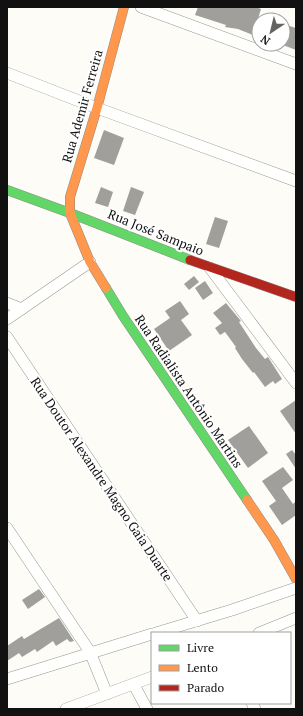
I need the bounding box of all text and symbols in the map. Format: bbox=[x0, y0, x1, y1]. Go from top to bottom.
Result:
north arrow bbox=[251, 12, 291, 52]
text: N bbox=[257, 32, 273, 48]
street label: Rua Ademir Ferreira bbox=[57, 47, 107, 165]
street label: Rua José Sampaio bbox=[105, 205, 207, 259]
street label: Rua Radialista Antônio Martins bbox=[131, 311, 247, 471]
street label: Rua Doutor Alexandre Magno Gaia Duarte bbox=[27, 373, 177, 585]
legend bbox=[151, 632, 291, 704]
text: Livre bbox=[187, 640, 214, 655]
text: Lento bbox=[187, 660, 218, 675]
text: Parado bbox=[187, 680, 225, 695]

